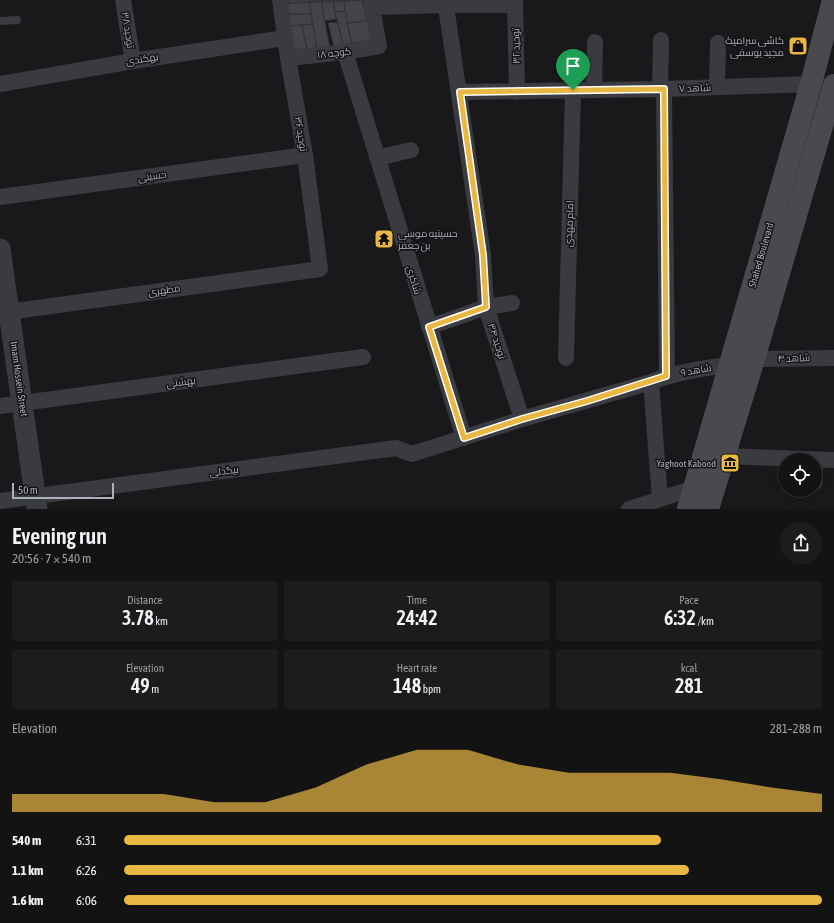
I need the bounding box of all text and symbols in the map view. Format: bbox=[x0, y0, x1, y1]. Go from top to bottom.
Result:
street label: توحید ۳۸ bbox=[120, 11, 136, 49]
street label: توحید ۳۲ bbox=[510, 28, 522, 64]
place label: کاشی سرامیک مجید یوسفی bbox=[725, 35, 784, 59]
shop icon: کاشی سرامیک مجید یوسفی bbox=[787, 35, 809, 57]
street label: کوچه ۱۸ bbox=[316, 45, 352, 62]
pin bbox=[556, 49, 590, 90]
street label: بهکندی bbox=[125, 51, 159, 68]
icon: arrive bbox=[562, 55, 584, 77]
street label: شاهد ۷ bbox=[679, 82, 711, 94]
street label: توحید ۳۶ bbox=[293, 116, 309, 153]
street label: حسینی bbox=[137, 169, 167, 184]
street label: امام مهدی bbox=[563, 200, 577, 248]
street label: Shahed Boulevard bbox=[747, 221, 776, 289]
temple icon: حسینیه موسی بن جعفر bbox=[373, 228, 395, 250]
place label: حسینیه موسی بن جعفر bbox=[397, 228, 457, 252]
street label: شاکری bbox=[403, 264, 424, 296]
street label: مطهری bbox=[147, 282, 181, 299]
street label: توحید ۳۴ bbox=[486, 322, 508, 361]
street label: Imam Hossein Street bbox=[8, 341, 30, 417]
street label: شاهد ۴ bbox=[778, 352, 810, 364]
street label: شاهد ۹ bbox=[680, 362, 712, 378]
street label: بهشتی bbox=[166, 374, 197, 391]
museum icon: Yaghoot Kabood bbox=[719, 452, 741, 474]
map controls bbox=[778, 453, 822, 497]
button: locate bbox=[778, 453, 822, 497]
place label: Yaghoot Kabood bbox=[656, 458, 716, 469]
street label: بیگدلی bbox=[209, 464, 240, 479]
scale bar bbox=[12, 481, 114, 500]
text: 50 m bbox=[18, 484, 38, 496]
button: share bbox=[780, 522, 822, 564]
text: Evening run bbox=[12, 523, 107, 549]
text: 20:56 · 7 × 540 m bbox=[12, 551, 91, 566]
text: Distance bbox=[127, 594, 163, 606]
text: Time bbox=[407, 594, 427, 606]
text: Pace bbox=[679, 594, 699, 606]
text: 3.78 bbox=[122, 606, 154, 629]
text: 24:42 bbox=[396, 606, 438, 629]
text: 6:32 bbox=[664, 606, 696, 629]
text: km bbox=[154, 615, 168, 627]
text: /km bbox=[696, 615, 714, 627]
text: Elevation bbox=[126, 662, 164, 674]
text: Heart rate bbox=[397, 662, 437, 674]
text: kcal bbox=[681, 662, 697, 674]
text: 49 bbox=[131, 674, 150, 697]
text: 148 bbox=[393, 674, 421, 697]
text: 281 bbox=[675, 674, 703, 697]
text: m bbox=[150, 683, 159, 695]
text: bpm bbox=[421, 683, 441, 695]
text: Elevation bbox=[12, 721, 57, 736]
text: 281–288 m bbox=[770, 721, 822, 736]
text: 540 m bbox=[12, 833, 41, 848]
text: 6:31 bbox=[76, 833, 97, 848]
text: 1.1 km bbox=[12, 863, 43, 878]
text: 6:26 bbox=[76, 863, 97, 878]
text: 1.6 km bbox=[12, 893, 43, 908]
text: 6:06 bbox=[76, 893, 97, 908]

